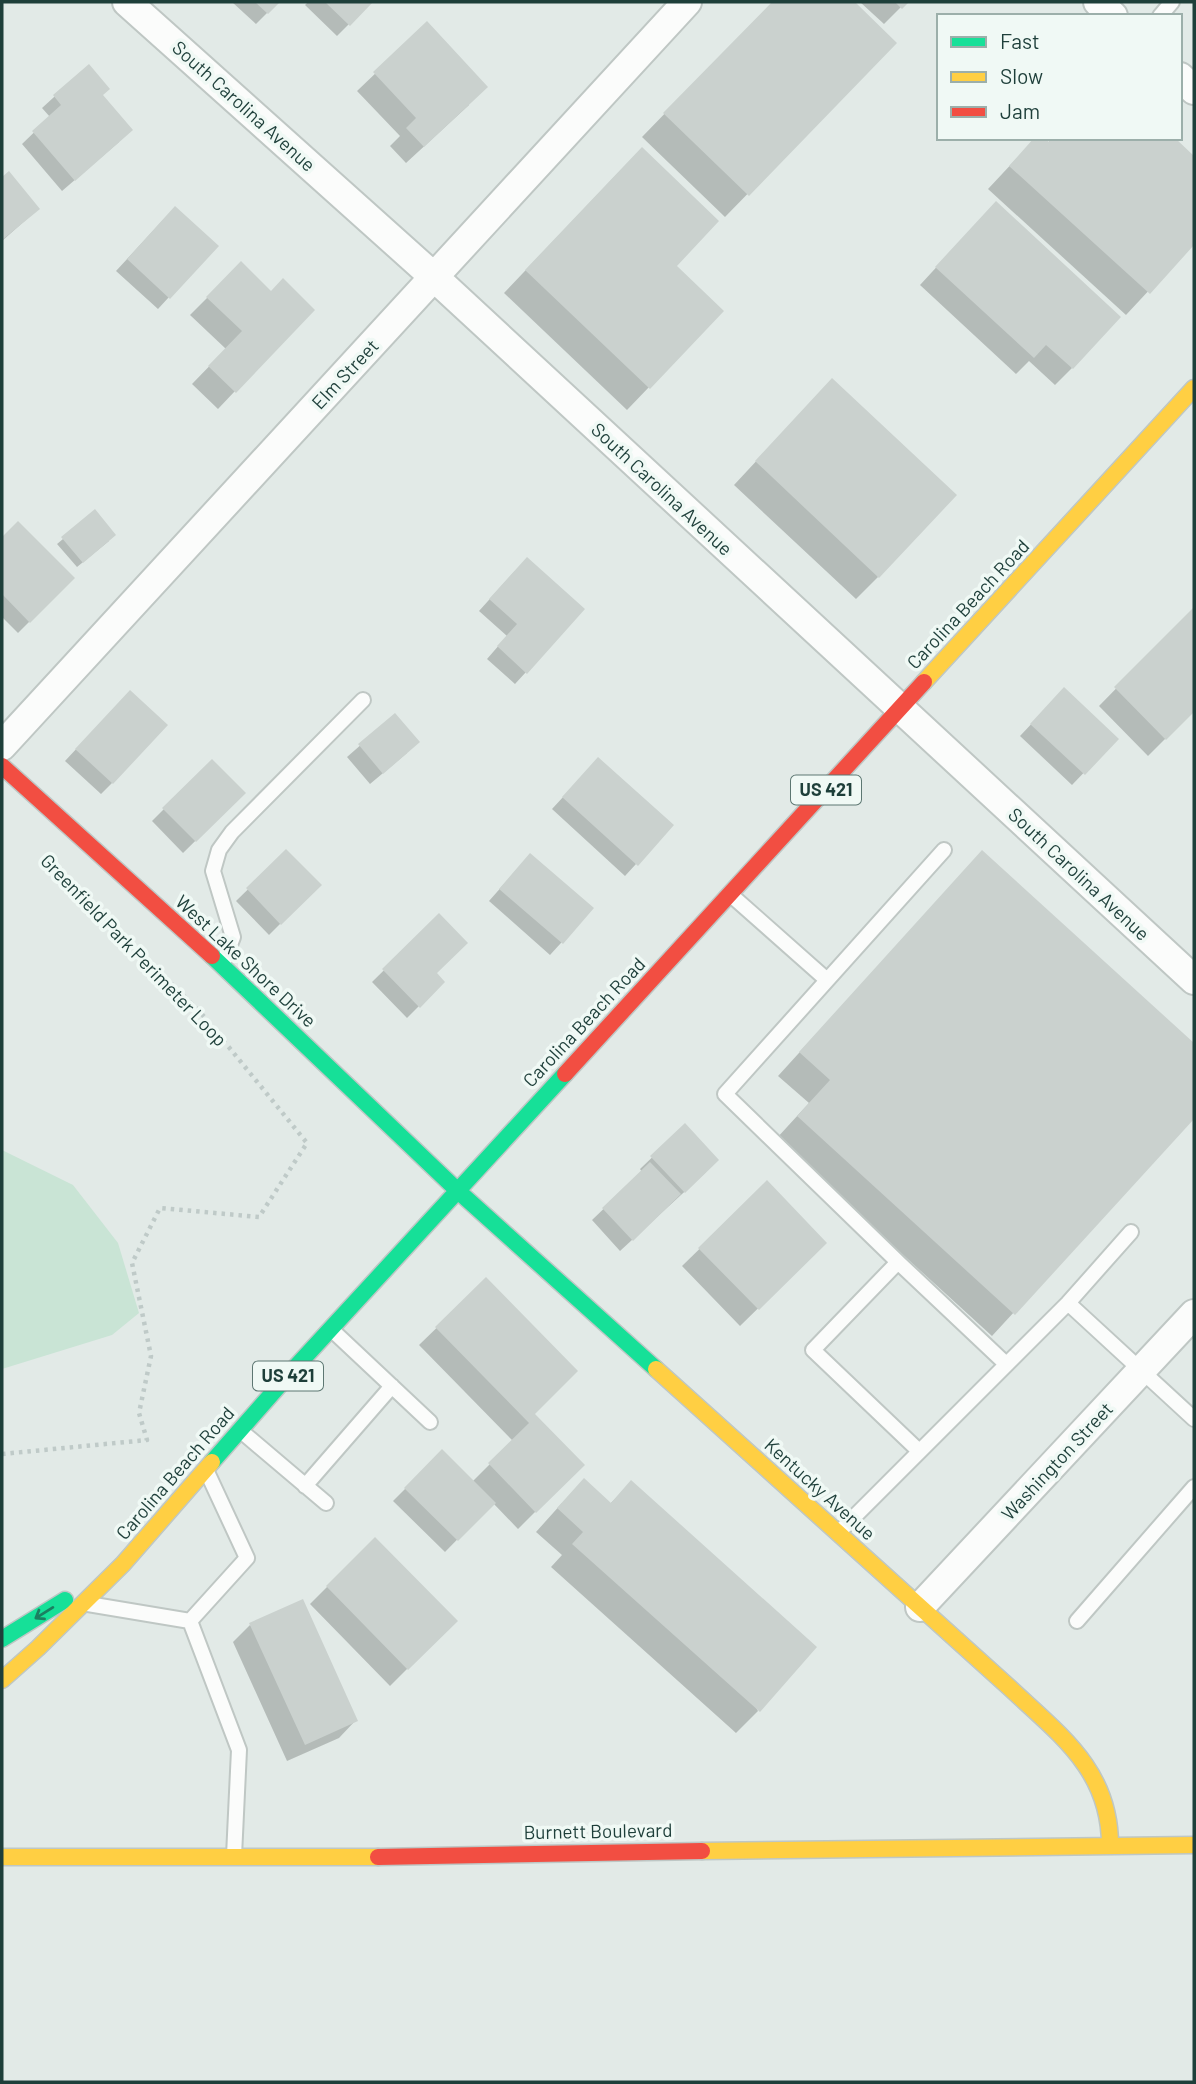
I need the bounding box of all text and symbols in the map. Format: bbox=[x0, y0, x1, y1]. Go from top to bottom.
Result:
legend bbox=[937, 14, 1182, 140]
text: Fast bbox=[1000, 28, 1040, 53]
street label: South Carolina Avenue bbox=[168, 35, 320, 176]
text: Slow bbox=[1000, 63, 1043, 88]
text: Jam bbox=[1000, 98, 1040, 123]
street label: Elm Street bbox=[306, 334, 383, 413]
street label: South Carolina Avenue bbox=[587, 417, 738, 560]
street label: Carolina Beach Road bbox=[902, 534, 1034, 673]
road number: US 421 bbox=[791, 776, 861, 804]
street label: South Carolina Avenue bbox=[1004, 802, 1155, 945]
street label: Greenfield Park Perimeter Loop bbox=[36, 849, 232, 1051]
street label: West Lake Shore Drive bbox=[171, 890, 321, 1032]
street label: Carolina Beach Road bbox=[518, 952, 650, 1091]
road number: US 421 bbox=[253, 1362, 323, 1391]
street label: Washington Street bbox=[996, 1397, 1117, 1524]
street label: Carolina Beach Road bbox=[111, 1401, 239, 1544]
street label: Kentucky Avenue bbox=[760, 1433, 880, 1544]
one-way arrow bbox=[35, 1606, 55, 1620]
street label: Burnett Boulevard bbox=[523, 1818, 673, 1843]

